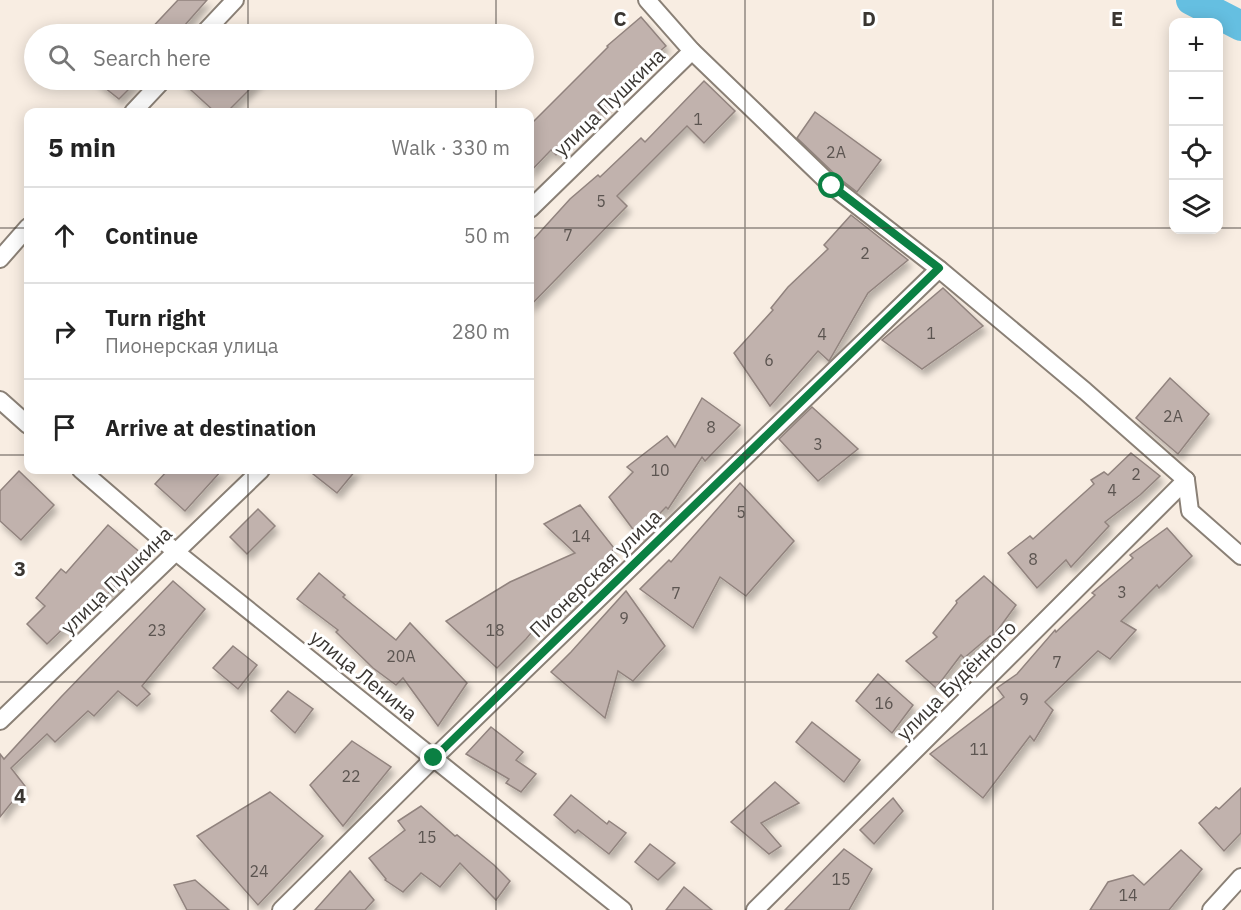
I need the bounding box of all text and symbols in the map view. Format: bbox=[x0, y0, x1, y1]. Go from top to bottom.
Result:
text: C bbox=[613, 5, 627, 32]
text: D bbox=[862, 5, 876, 32]
text: E bbox=[1111, 5, 1123, 32]
map controls bbox=[1169, 18, 1223, 234]
button: + bbox=[1169, 18, 1223, 72]
search box bbox=[24, 24, 534, 90]
icon: search bbox=[45, 41, 78, 74]
street label: улица Пушкина bbox=[547, 42, 671, 162]
text: Search here bbox=[93, 43, 211, 72]
button: − bbox=[1169, 72, 1223, 126]
house number: 1 bbox=[693, 109, 703, 129]
button: locate bbox=[1169, 126, 1223, 180]
text: 5 min bbox=[48, 130, 116, 164]
text: Walk · 330 m bbox=[392, 134, 510, 161]
house number: 2А bbox=[826, 142, 846, 162]
route start bbox=[818, 172, 844, 198]
button: layers bbox=[1169, 180, 1223, 234]
house number: 5 bbox=[596, 191, 606, 211]
icon: ahead bbox=[48, 219, 81, 252]
text: Continue bbox=[105, 221, 198, 250]
text: 50 m bbox=[464, 222, 510, 249]
house number: 7 bbox=[563, 225, 573, 245]
house number: 2 bbox=[860, 243, 870, 263]
text: Turn right bbox=[105, 303, 206, 332]
icon: right bbox=[48, 315, 81, 348]
text: 280 m bbox=[452, 318, 510, 345]
house number: 1 bbox=[926, 323, 936, 343]
house number: 4 bbox=[817, 324, 827, 344]
text: Пионерская улица bbox=[105, 332, 279, 359]
house number: 6 bbox=[764, 350, 774, 370]
house number: 2А bbox=[1163, 406, 1183, 426]
icon: arrive bbox=[48, 411, 81, 444]
text: Arrive at destination bbox=[105, 413, 316, 442]
house number: 8 bbox=[706, 417, 716, 437]
house number: 3 bbox=[813, 434, 823, 454]
house number: 10 bbox=[650, 460, 670, 480]
house number: 2 bbox=[1131, 464, 1141, 484]
house number: 4 bbox=[1107, 480, 1117, 500]
house number: 5 bbox=[736, 502, 746, 522]
street label: Пионерская улица bbox=[523, 503, 667, 643]
street label: улица Пушкина bbox=[54, 520, 178, 640]
house number: 14 bbox=[571, 526, 591, 546]
house number: 8 bbox=[1028, 549, 1038, 569]
text: 3 bbox=[14, 555, 26, 582]
house number: 3 bbox=[1117, 582, 1127, 602]
house number: 7 bbox=[671, 583, 681, 603]
house number: 9 bbox=[619, 608, 629, 628]
street label: улица Будённого bbox=[890, 614, 1022, 746]
house number: 23 bbox=[147, 620, 167, 640]
house number: 18 bbox=[485, 620, 505, 640]
street label: улица Ленина bbox=[305, 623, 424, 727]
house number: 20А bbox=[386, 646, 416, 666]
house number: 7 bbox=[1052, 652, 1062, 672]
house number: 9 bbox=[1019, 689, 1029, 709]
house number: 16 bbox=[874, 693, 894, 713]
house number: 11 bbox=[969, 739, 989, 759]
route end bbox=[420, 744, 446, 770]
house number: 22 bbox=[341, 766, 361, 786]
text: 4 bbox=[14, 782, 26, 809]
house number: 15 bbox=[417, 827, 437, 847]
house number: 24 bbox=[249, 861, 269, 881]
house number: 15 bbox=[831, 869, 851, 889]
house number: 14 bbox=[1118, 885, 1138, 905]

